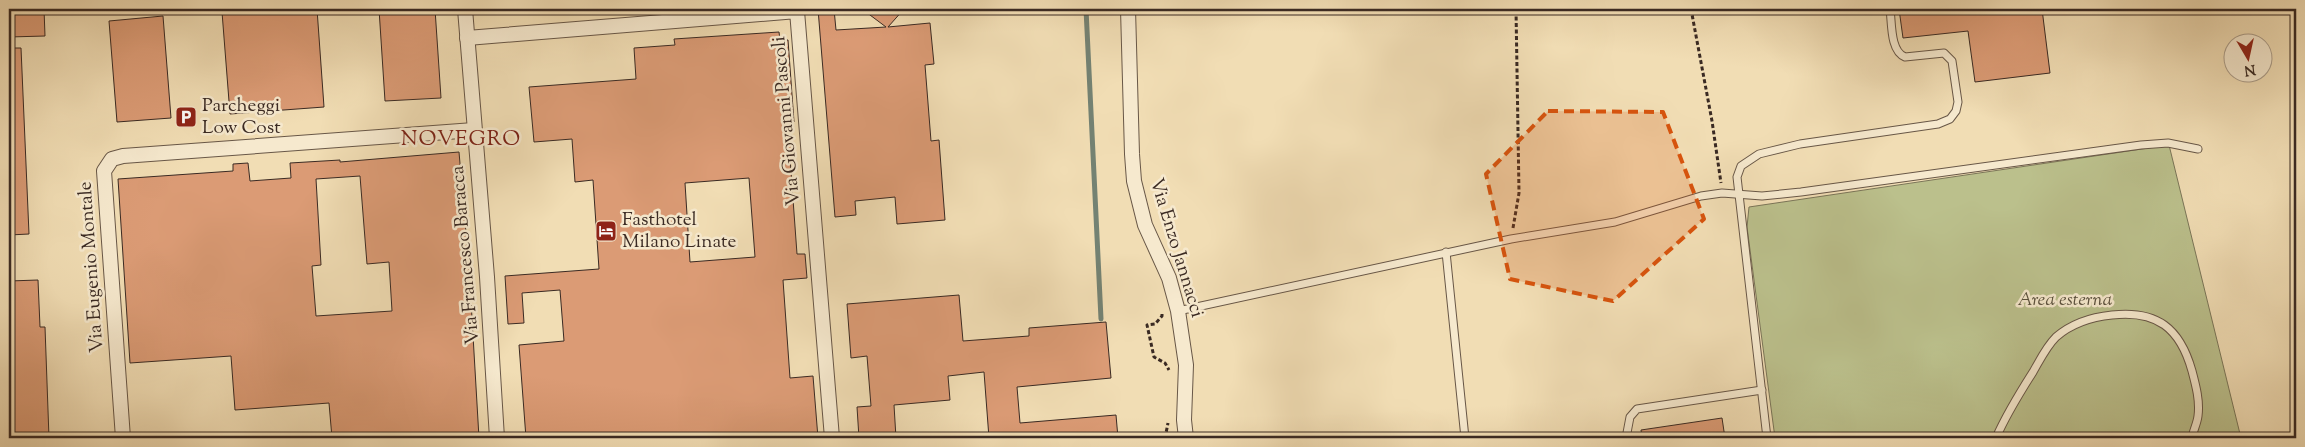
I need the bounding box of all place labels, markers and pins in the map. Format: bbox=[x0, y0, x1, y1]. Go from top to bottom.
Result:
place label: Parcheggi Low Cost bbox=[202, 93, 281, 142]
parking icon: Parcheggi Low Cost bbox=[174, 105, 198, 129]
place label: Fasthotel Milano Linate bbox=[622, 207, 737, 256]
hotel icon: Fasthotel Milano Linate bbox=[594, 219, 618, 243]

